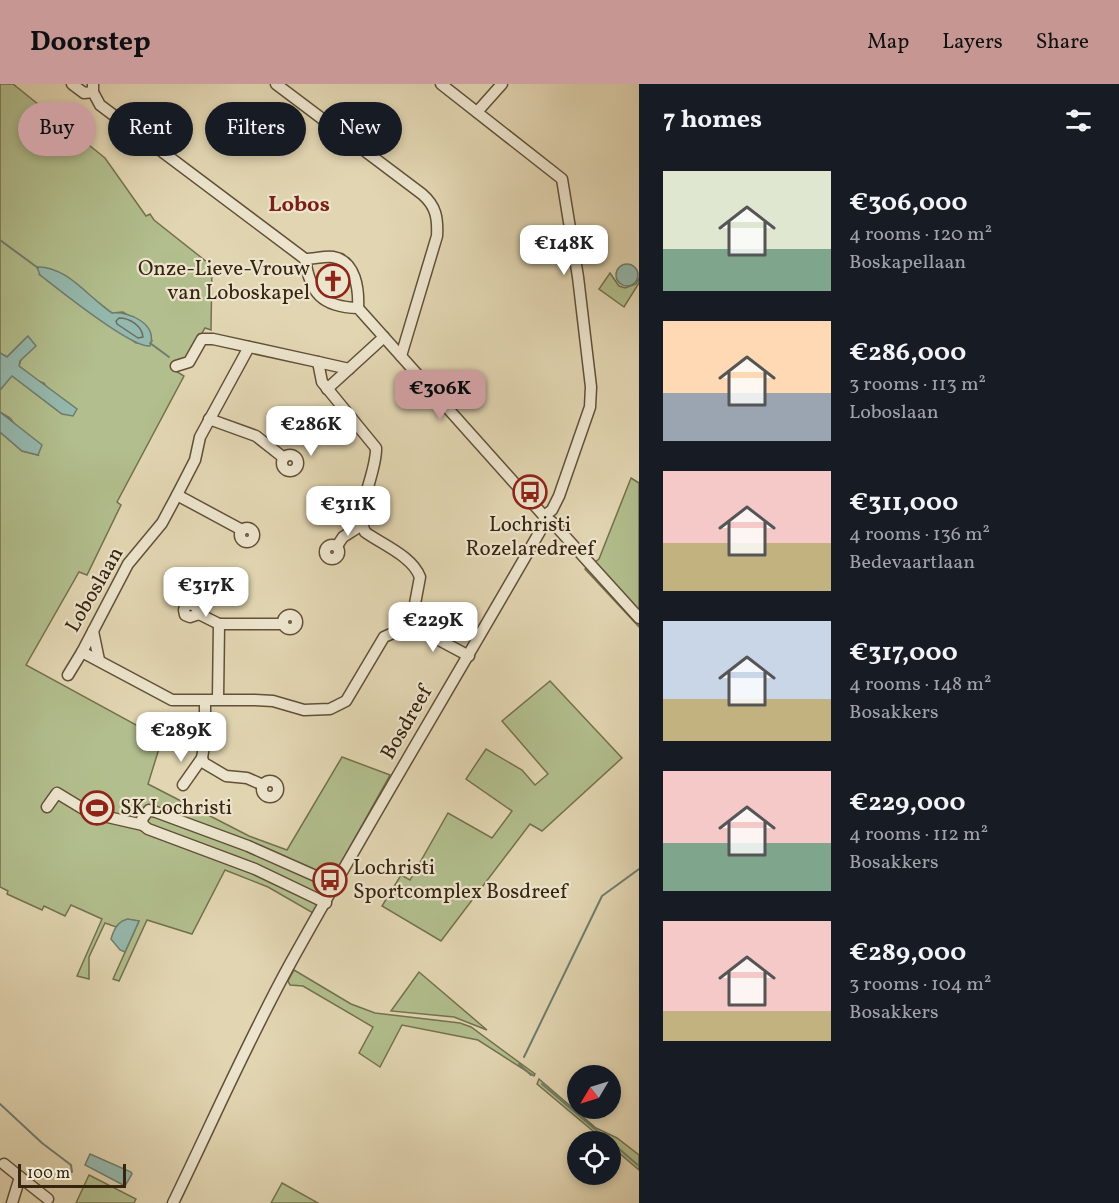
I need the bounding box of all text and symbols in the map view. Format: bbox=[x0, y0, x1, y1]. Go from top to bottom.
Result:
text: Doorstep bbox=[30, 23, 151, 62]
text: Map bbox=[867, 28, 909, 57]
text: Layers bbox=[942, 28, 1003, 57]
text: Share bbox=[1036, 28, 1089, 57]
chip: Buy bbox=[18, 102, 96, 156]
chip: Rent bbox=[108, 102, 193, 156]
chip: Filters bbox=[205, 102, 306, 156]
chip: New bbox=[318, 102, 402, 156]
text: 7 homes bbox=[663, 102, 762, 138]
icon: filters bbox=[1062, 104, 1095, 137]
text: €306,000 bbox=[849, 185, 968, 221]
district label: Lobos bbox=[268, 190, 330, 221]
icon: home bbox=[711, 195, 783, 267]
text: 4 rooms · 120 m² bbox=[849, 221, 992, 249]
pin: €148K bbox=[522, 225, 606, 276]
text: €148K bbox=[534, 230, 594, 258]
text: Boskapellaan bbox=[849, 249, 966, 277]
place label: Onze-Lieve-Vrouw van Loboskapel bbox=[138, 255, 310, 308]
church icon: Onze-Lieve-Vrouw van Loboskapel bbox=[315, 263, 351, 299]
text: €286,000 bbox=[849, 335, 966, 371]
icon: home bbox=[711, 345, 783, 417]
pin: €306K bbox=[398, 370, 482, 421]
text: 3 rooms · 113 m² bbox=[849, 371, 986, 399]
text: €306K bbox=[409, 375, 471, 403]
text: Loboslaan bbox=[849, 399, 939, 427]
pin: €286K bbox=[269, 406, 353, 457]
text: €286K bbox=[280, 411, 342, 439]
bus stop icon: Lochristi Rozelaredreef bbox=[512, 474, 548, 510]
text: €311,000 bbox=[849, 485, 958, 521]
pin: €311K bbox=[306, 486, 390, 537]
text: €311K bbox=[320, 491, 376, 519]
icon: home bbox=[711, 495, 783, 567]
place label: Lochristi Rozelaredreef bbox=[466, 511, 596, 564]
text: 4 rooms · 136 m² bbox=[849, 521, 990, 549]
street label: Loboslaan bbox=[59, 542, 131, 638]
text: Bedevaartlaan bbox=[849, 549, 975, 577]
pin: €317K bbox=[164, 567, 248, 618]
text: €317K bbox=[177, 572, 235, 600]
pin: €229K bbox=[391, 602, 475, 653]
text: €229K bbox=[403, 607, 463, 635]
text: €317,000 bbox=[849, 635, 958, 671]
icon: home bbox=[711, 645, 783, 717]
text: 4 rooms · 148 m² bbox=[849, 671, 991, 699]
street label: Bosdreef bbox=[374, 679, 441, 765]
text: Bosakkers bbox=[849, 699, 939, 727]
pin: €289K bbox=[139, 712, 223, 763]
text: €289K bbox=[150, 717, 212, 745]
text: €229,000 bbox=[849, 785, 966, 821]
sports icon: SK Lochristi bbox=[79, 790, 115, 826]
place label: SK Lochristi bbox=[120, 794, 232, 823]
icon: home bbox=[711, 795, 783, 867]
text: 4 rooms · 112 m² bbox=[849, 821, 988, 849]
text: Bosakkers bbox=[849, 849, 939, 877]
place label: Lochristi Sportcomplex Bosdreef bbox=[353, 854, 569, 907]
bus stop icon: Lochristi Sportcomplex Bosdreef bbox=[312, 862, 348, 898]
text: €289,000 bbox=[849, 935, 966, 971]
icon: home bbox=[711, 945, 783, 1017]
text: 3 rooms · 104 m² bbox=[849, 971, 991, 999]
text: Bosakkers bbox=[849, 999, 939, 1027]
north arrow bbox=[567, 1065, 621, 1119]
map controls bbox=[567, 1065, 621, 1185]
button: locate bbox=[567, 1131, 621, 1185]
scale bar bbox=[18, 1161, 126, 1188]
text: 100 m bbox=[27, 1163, 70, 1185]

